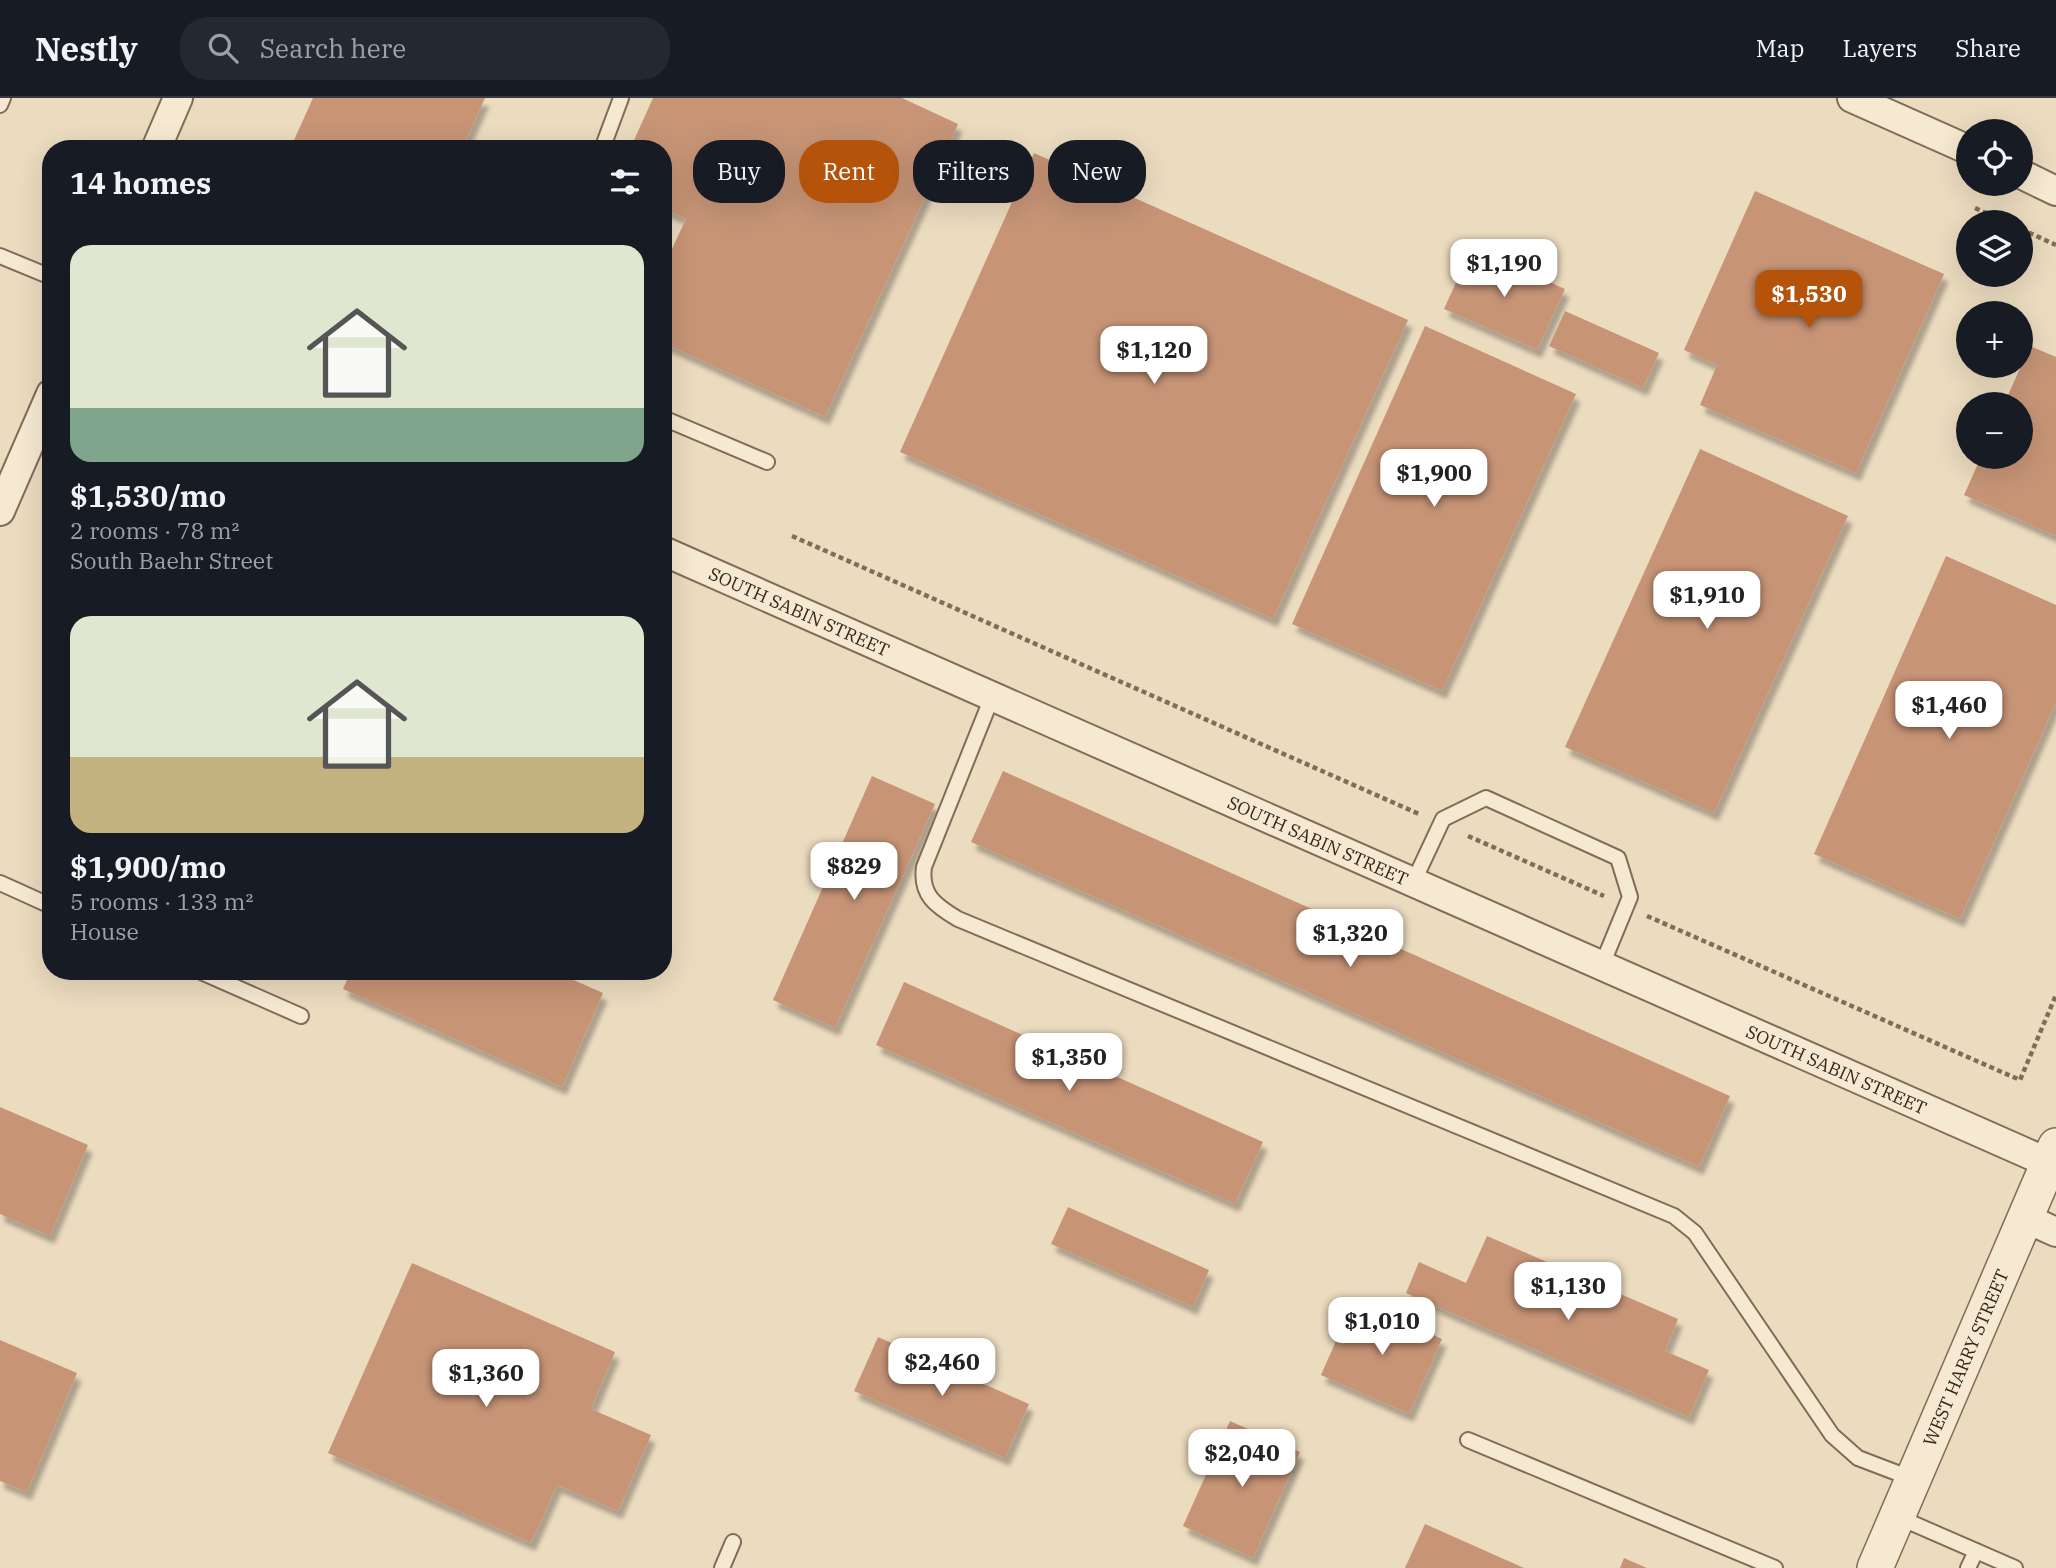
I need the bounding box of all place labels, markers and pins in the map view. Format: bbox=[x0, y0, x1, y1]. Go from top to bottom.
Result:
pin: $1,190 bbox=[1447, 240, 1561, 299]
pin: $1,530 bbox=[1752, 271, 1866, 330]
pin: $1,120 bbox=[1097, 327, 1211, 386]
pin: $1,900 bbox=[1377, 450, 1491, 509]
pin: $1,910 bbox=[1650, 572, 1764, 631]
pin: $1,460 bbox=[1892, 682, 2006, 741]
pin: $829 bbox=[813, 842, 895, 902]
pin: $1,320 bbox=[1293, 910, 1407, 969]
pin: $1,350 bbox=[1012, 1034, 1126, 1093]
pin: $1,130 bbox=[1511, 1262, 1625, 1322]
pin: $1,010 bbox=[1325, 1298, 1439, 1357]
pin: $2,460 bbox=[885, 1338, 999, 1398]
pin: $1,360 bbox=[429, 1350, 543, 1409]
pin: $2,040 bbox=[1185, 1430, 1299, 1489]

